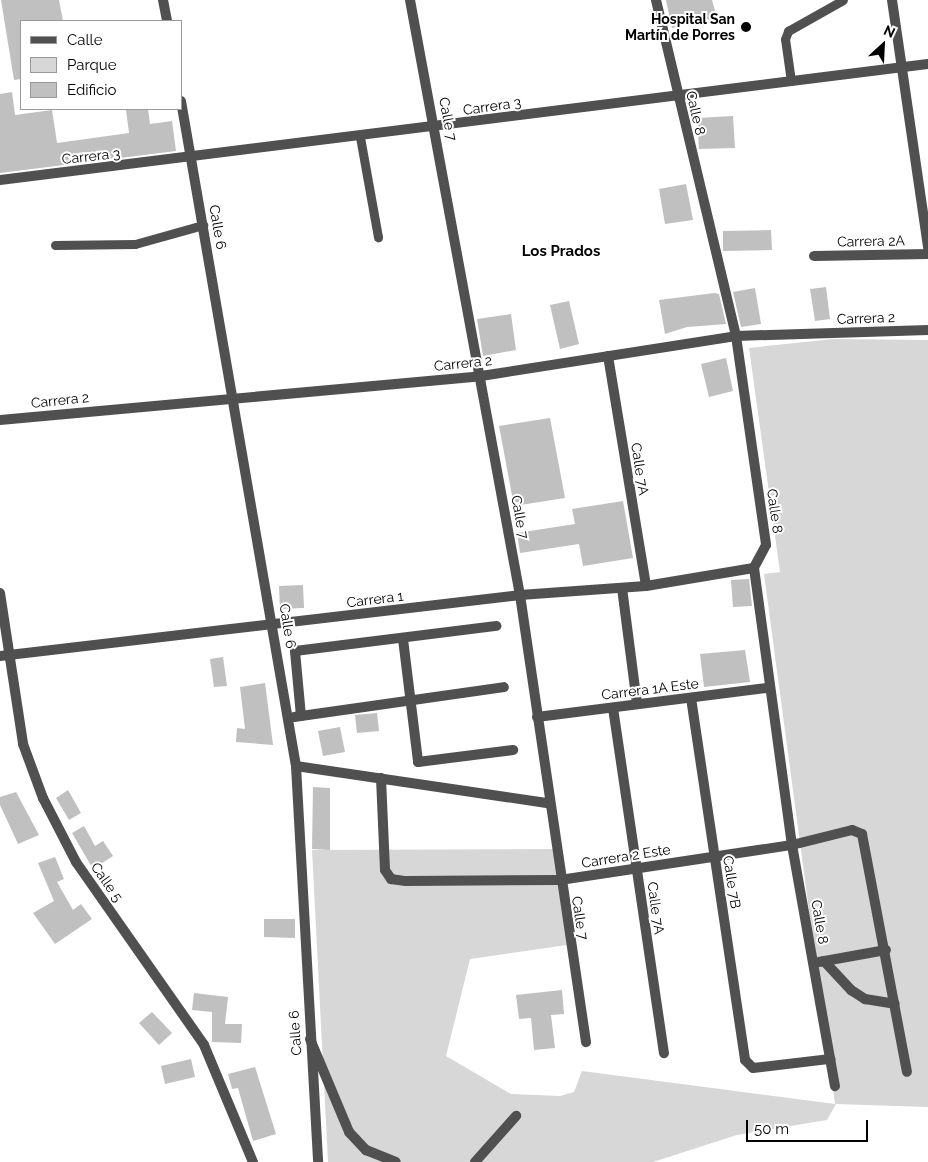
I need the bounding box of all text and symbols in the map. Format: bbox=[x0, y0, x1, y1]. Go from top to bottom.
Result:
place label: Hospital San Martín de Porres bbox=[625, 11, 735, 44]
legend bbox=[20, 20, 182, 110]
marker: Hospital San Martín de Porres bbox=[739, 20, 753, 34]
north arrow bbox=[858, 20, 908, 70]
text: N bbox=[881, 22, 898, 41]
text: Calle bbox=[67, 31, 102, 49]
text: Parque bbox=[67, 56, 116, 74]
text: Edificio bbox=[67, 81, 117, 99]
street label: Calle 8 bbox=[683, 89, 709, 137]
street label: Carrera 3 bbox=[462, 94, 522, 118]
street label: Calle 7 bbox=[436, 96, 460, 142]
street label: Carrera 3 bbox=[61, 145, 121, 167]
street label: Calle 6 bbox=[206, 203, 230, 251]
street label: Carrera 2A bbox=[837, 232, 905, 250]
district label: Los Prados bbox=[522, 243, 600, 261]
street label: Carrera 2 bbox=[837, 309, 895, 327]
street label: Carrera 2 bbox=[433, 352, 493, 374]
street label: Carrera 2 bbox=[30, 389, 90, 411]
street label: Calle 7A bbox=[628, 442, 652, 496]
street label: Calle 8 bbox=[764, 488, 786, 534]
street label: Calle 7 bbox=[508, 494, 532, 540]
street label: Carrera 1 bbox=[346, 587, 404, 611]
street label: Calle 6 bbox=[276, 602, 300, 650]
street label: Carrera 1A Este bbox=[600, 675, 700, 703]
street label: Carrera 2 Este bbox=[580, 841, 672, 871]
street label: Calle 7B bbox=[720, 854, 744, 910]
street label: Calle 5 bbox=[87, 859, 127, 905]
street label: Calle 7A bbox=[644, 881, 668, 935]
street label: Calle 7 bbox=[568, 895, 592, 941]
street label: Calle 8 bbox=[808, 898, 832, 946]
street label: Calle 6 bbox=[285, 1010, 305, 1056]
scale bar bbox=[748, 1110, 870, 1142]
text: 50 m bbox=[754, 1120, 789, 1138]

